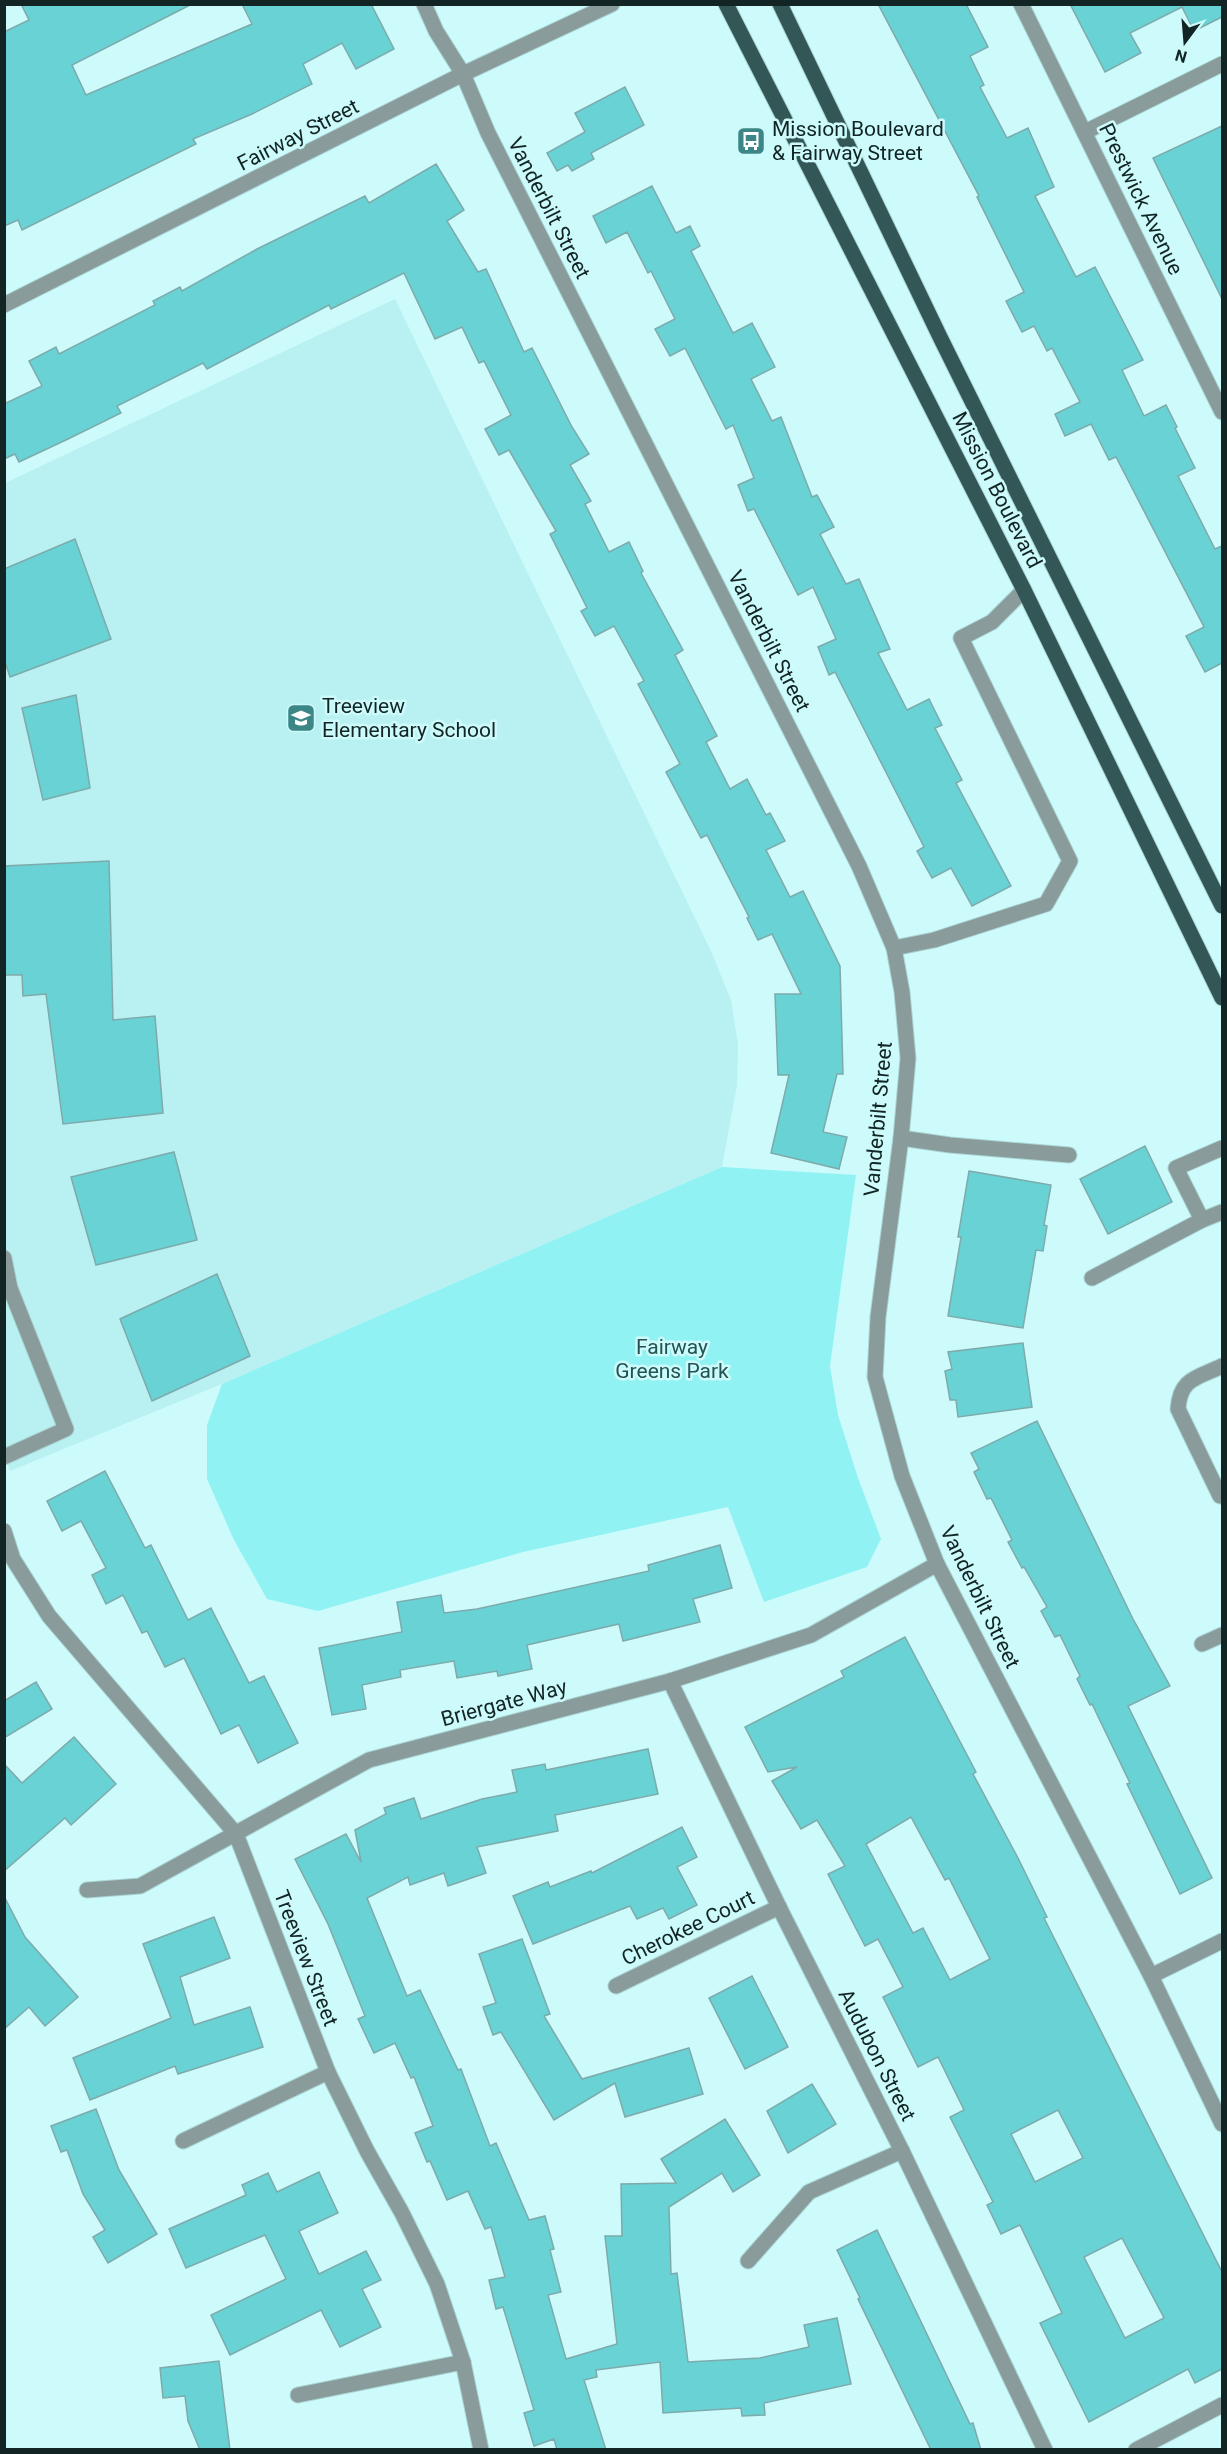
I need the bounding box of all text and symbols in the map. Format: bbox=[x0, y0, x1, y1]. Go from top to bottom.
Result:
north arrow bbox=[1155, 12, 1215, 72]
text: N bbox=[1173, 45, 1189, 67]
street label: Fairway Street bbox=[233, 94, 363, 176]
place label: Mission Boulevard & Fairway Street bbox=[772, 117, 944, 165]
street label: Prestwick Avenue bbox=[1094, 119, 1188, 279]
bus stop icon: Mission Boulevard & Fairway Street bbox=[735, 125, 767, 157]
street label: Vanderbilt Street bbox=[503, 133, 595, 283]
street label: Mission Boulevard bbox=[947, 408, 1047, 572]
street label: Vanderbilt Street bbox=[723, 566, 815, 716]
place label: Treeview Elementary School bbox=[322, 694, 496, 742]
school or university icon: Treeview Elementary School bbox=[285, 702, 317, 734]
street label: Vanderbilt Street bbox=[859, 1040, 897, 1198]
park label: Fairway Greens Park bbox=[615, 1335, 729, 1383]
street label: Vanderbilt Street bbox=[935, 1522, 1025, 1672]
street label: Briergate Way bbox=[438, 1675, 570, 1731]
street label: Cherokee Court bbox=[618, 1885, 758, 1971]
street label: Treeview Street bbox=[269, 1887, 343, 2029]
street label: Audubon Street bbox=[833, 1985, 921, 2125]

